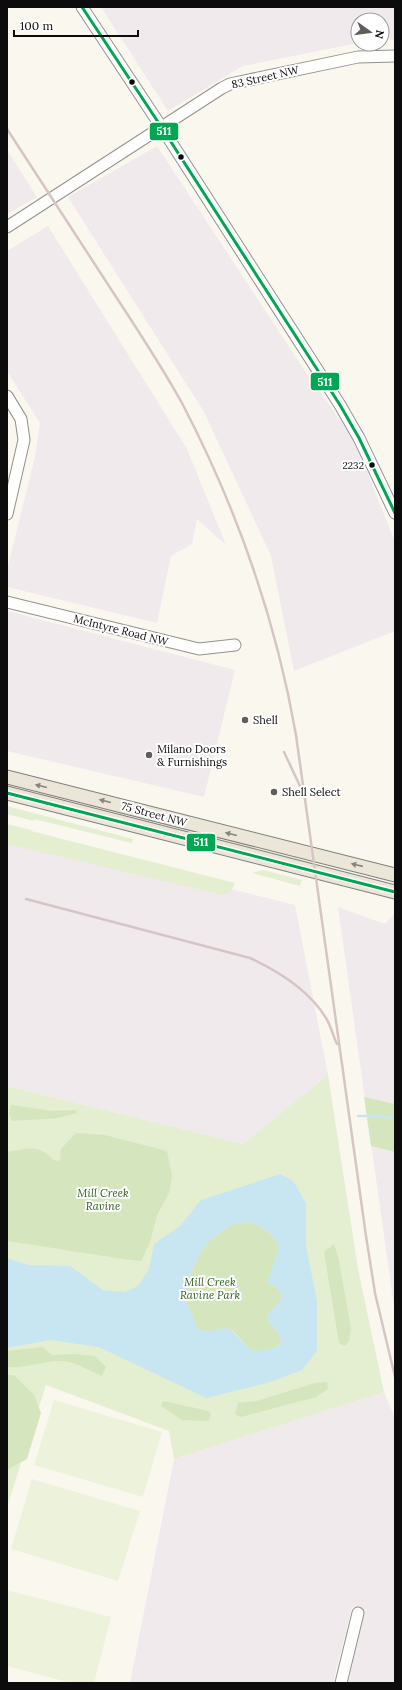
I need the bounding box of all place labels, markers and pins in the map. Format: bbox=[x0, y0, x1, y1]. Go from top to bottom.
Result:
unlabelled marker bbox=[127, 77, 137, 87]
unlabelled marker bbox=[176, 152, 186, 162]
place label: 2232 bbox=[342, 459, 364, 472]
marker: 2232 bbox=[367, 460, 377, 470]
place label: Shell bbox=[253, 713, 278, 727]
marker: Shell bbox=[240, 715, 250, 725]
place label: Milano Doors & Furnishings bbox=[157, 742, 227, 769]
marker: Milano Doors & Furnishings bbox=[144, 750, 154, 760]
place label: Shell Select bbox=[282, 785, 342, 799]
marker: Shell Select bbox=[269, 787, 279, 797]

